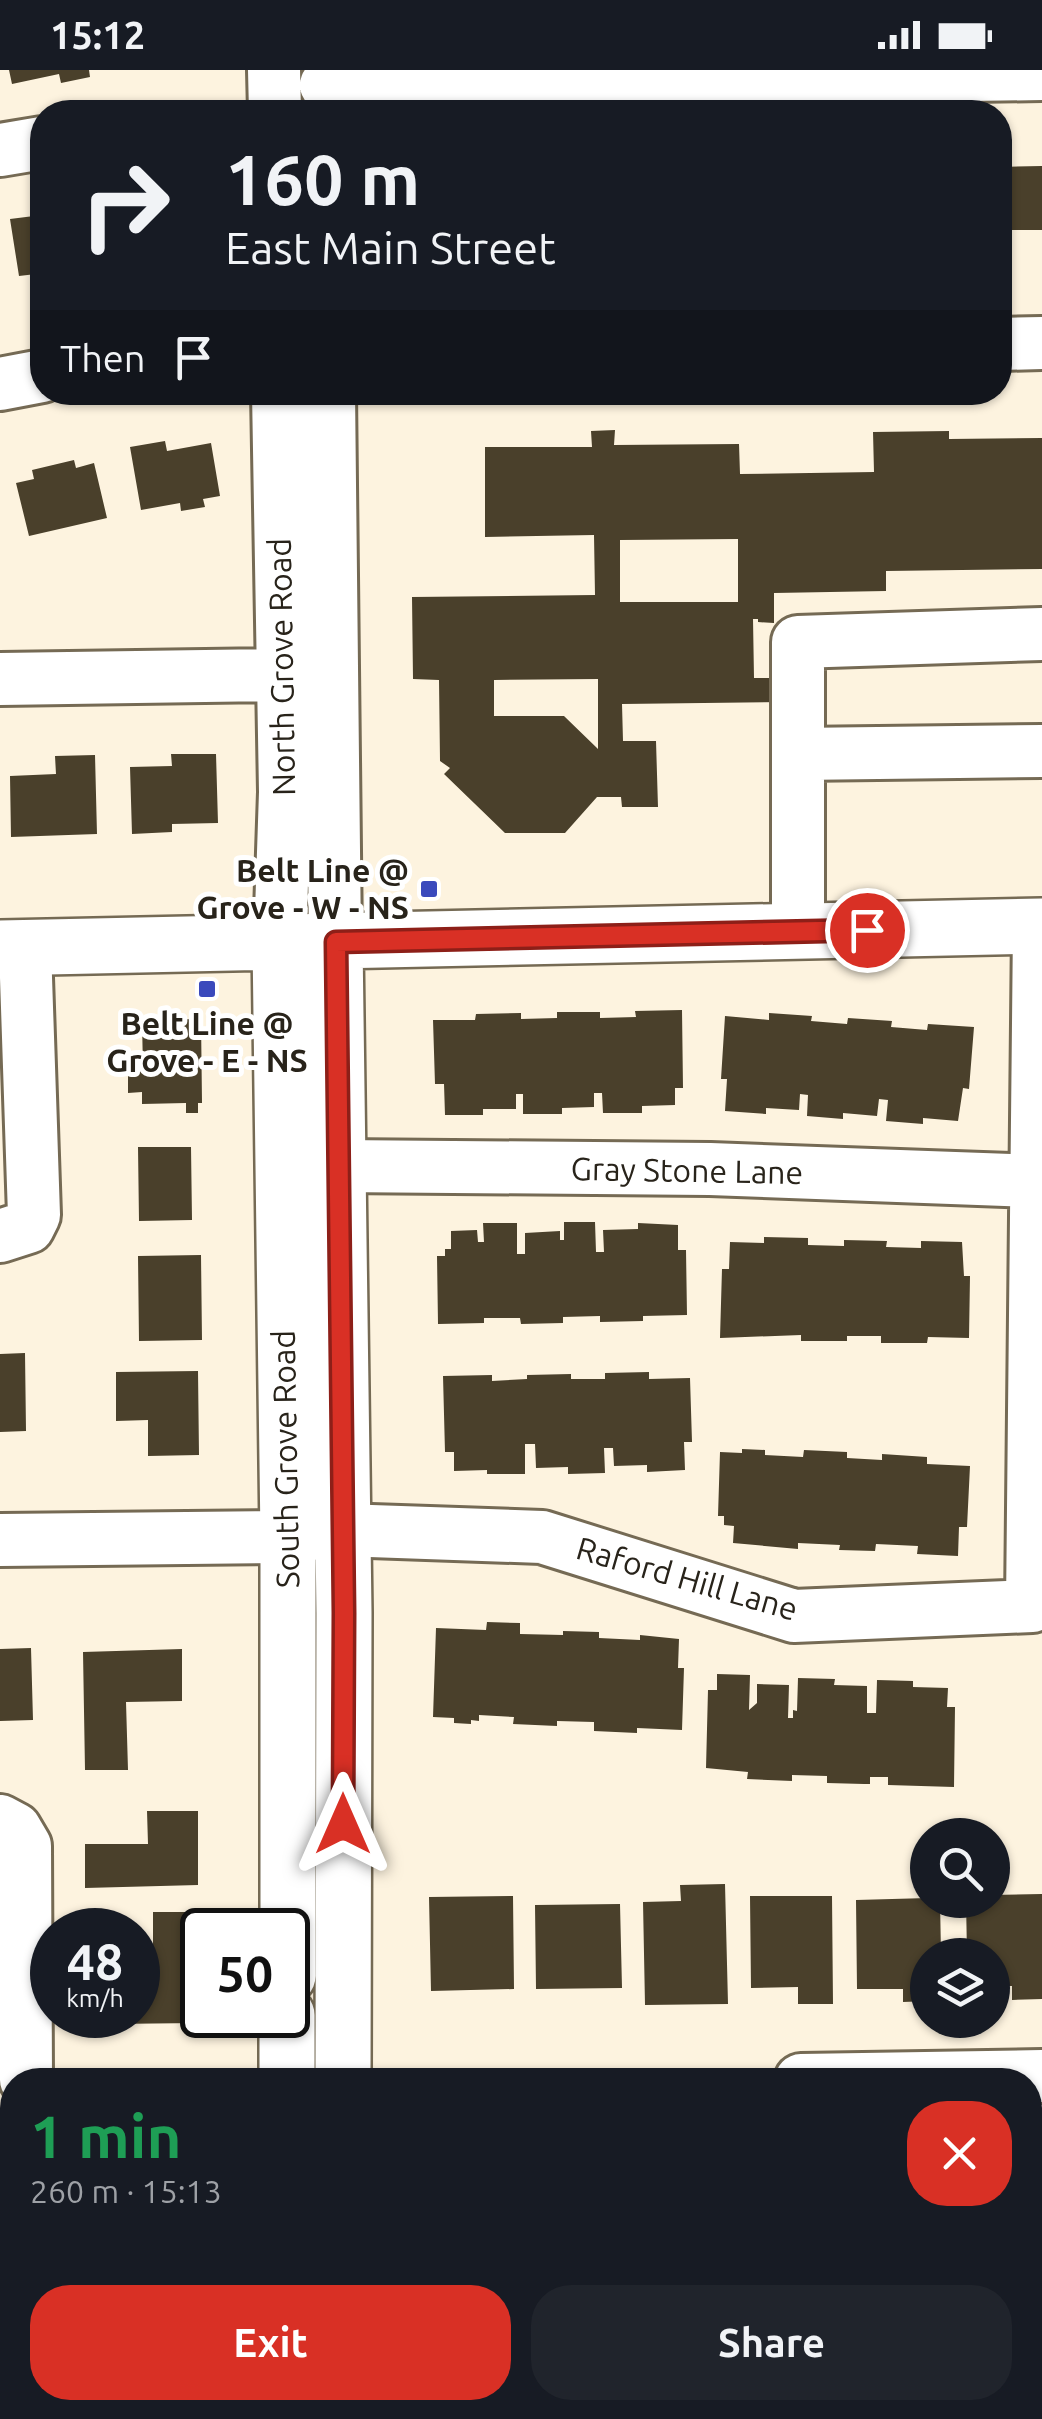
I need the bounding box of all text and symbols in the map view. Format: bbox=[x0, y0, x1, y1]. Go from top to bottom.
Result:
text: 15:12 bbox=[50, 14, 145, 56]
icon: right bbox=[60, 140, 190, 270]
text: 160 m bbox=[225, 140, 420, 218]
text: East Main Street bbox=[225, 222, 556, 273]
icon: arrive bbox=[166, 330, 221, 385]
text: Then bbox=[60, 337, 146, 379]
street label: North Grove Road bbox=[261, 538, 301, 796]
place label: Belt Line @ Grove - W - NS bbox=[196, 852, 409, 925]
marker: Belt Line @ Grove - W - NS bbox=[418, 878, 440, 900]
pin bbox=[825, 888, 910, 973]
icon: arrive bbox=[840, 903, 895, 958]
marker: Belt Line @ Grove - E - NS bbox=[196, 978, 218, 1000]
place label: Belt Line @ Grove - E - NS bbox=[106, 1005, 308, 1078]
street label: Gray Stone Lane bbox=[570, 1150, 804, 1190]
street label: South Grove Road bbox=[265, 1330, 305, 1588]
street label: Raford Hill Lane bbox=[573, 1529, 802, 1627]
position arrow bbox=[291, 1772, 395, 1876]
map controls bbox=[910, 1818, 1010, 2038]
button: search bbox=[910, 1818, 1010, 1918]
speed limit sign: 50 bbox=[180, 1908, 310, 2038]
text: 48 bbox=[67, 1933, 123, 1989]
button: layers bbox=[910, 1938, 1010, 2038]
text: km/h bbox=[66, 1984, 124, 2012]
button: close bbox=[907, 2101, 1012, 2206]
text: 1 min bbox=[30, 2102, 182, 2169]
text: 260 m · 15:13 bbox=[30, 2173, 222, 2209]
button: Exit bbox=[30, 2285, 511, 2400]
button: Share bbox=[531, 2285, 1012, 2400]

